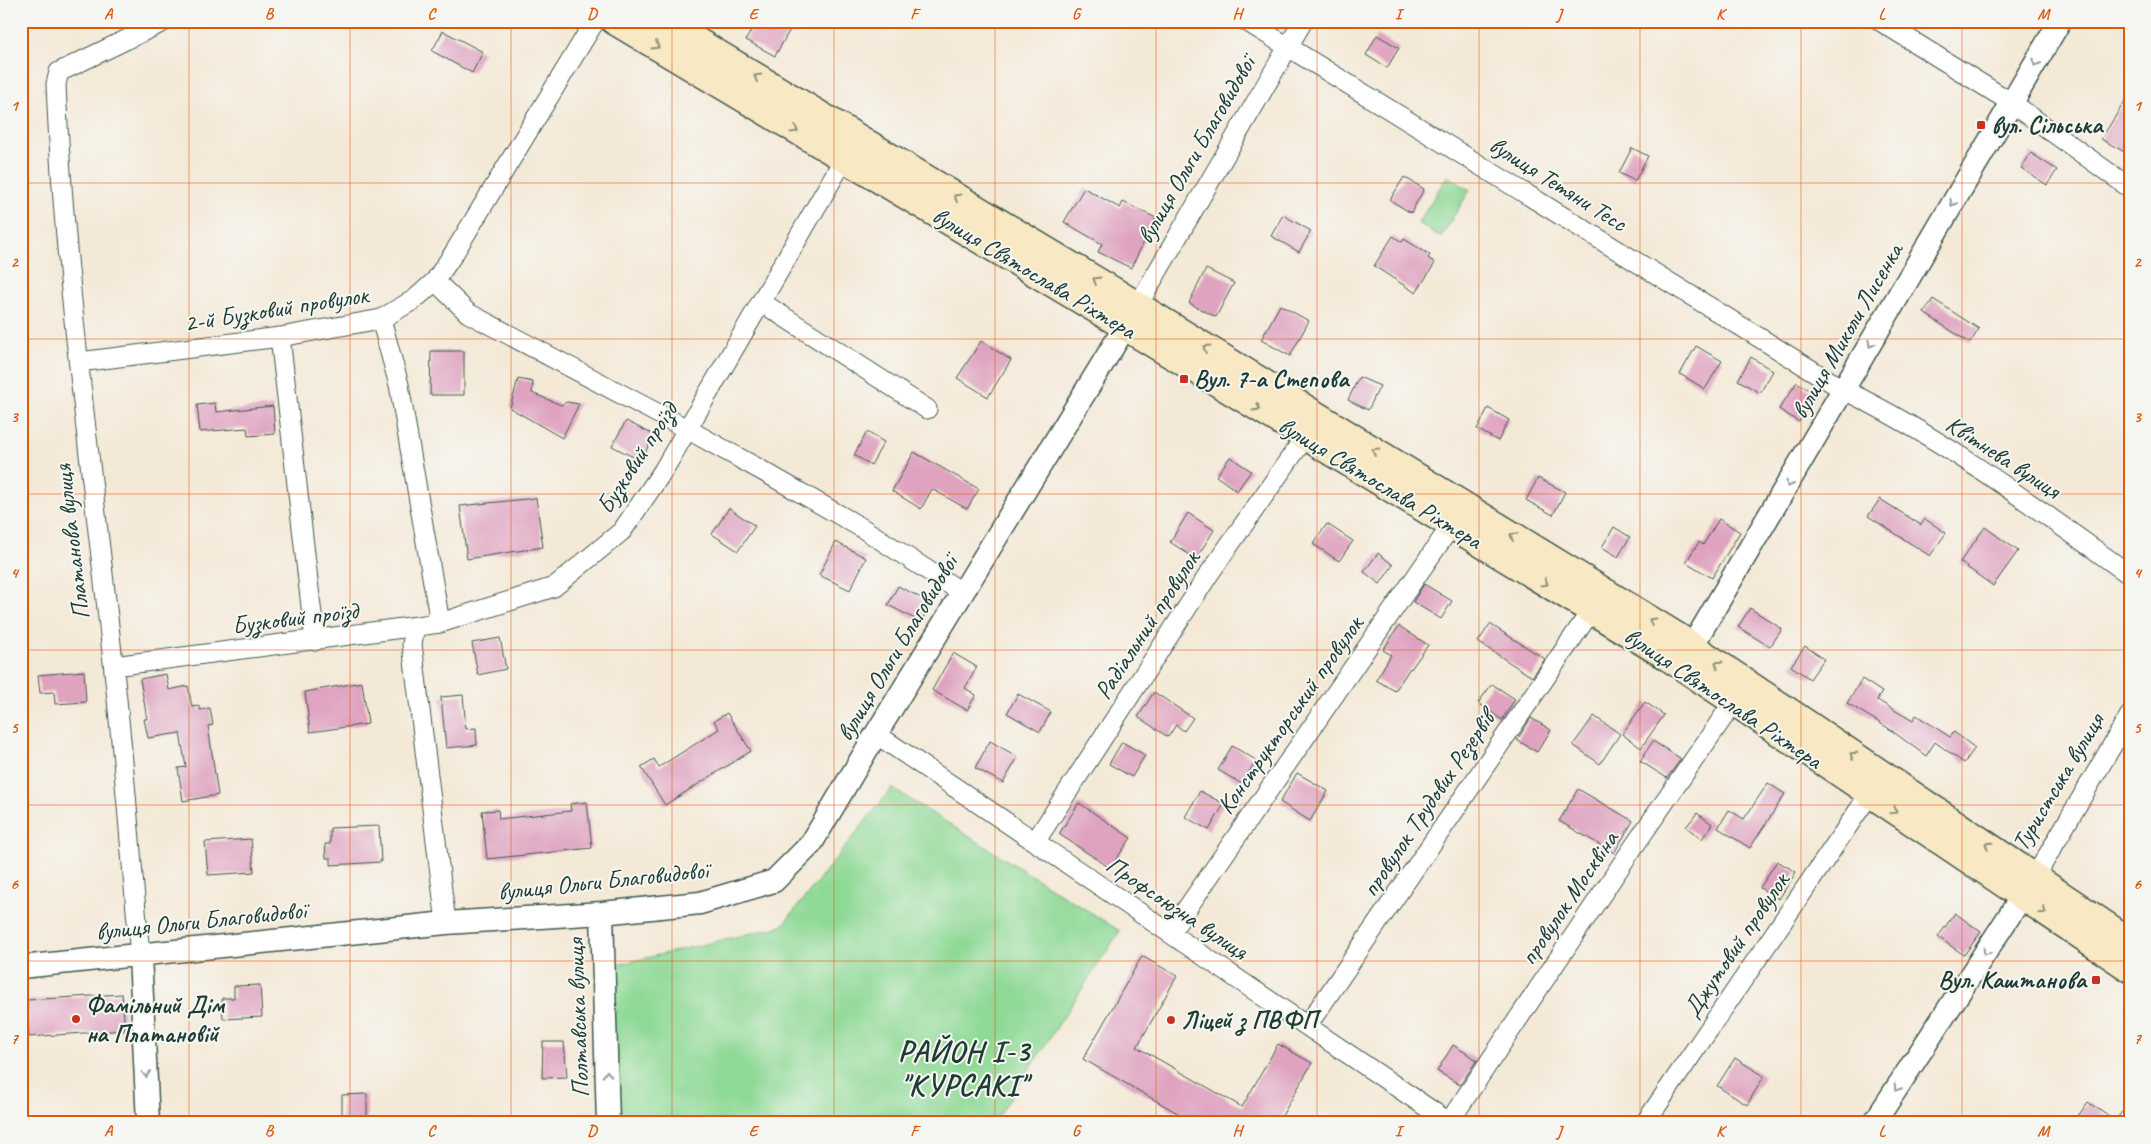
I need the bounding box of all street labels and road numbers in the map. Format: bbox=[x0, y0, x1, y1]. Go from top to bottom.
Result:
street label: вулиця Ольги Благовидової bbox=[1129, 47, 1265, 249]
street label: вулиця Тетяни Тесс bbox=[1483, 129, 1634, 240]
street label: вулиця Святослава Ріхтера bbox=[926, 200, 1143, 348]
street label: вулиця Миколи Лисенка bbox=[1784, 235, 1912, 424]
street label: 2-й Бузковий провулок bbox=[182, 278, 372, 340]
street label: Бузковий проїзд bbox=[589, 395, 687, 520]
street label: Квітнева вулиця bbox=[1940, 408, 2068, 507]
street label: вулиця Святослава Ріхтера bbox=[1272, 410, 1489, 558]
street label: Платанова вулиця bbox=[47, 462, 97, 621]
street label: Радіальний провулок bbox=[1087, 543, 1208, 705]
street label: вулиця Ольги Благовидової bbox=[829, 546, 967, 747]
street label: Бузковий проїзд bbox=[230, 594, 362, 643]
street label: Конструкторський провулок bbox=[1210, 608, 1371, 820]
street label: вулиця Святослава Ріхтера bbox=[1618, 620, 1830, 777]
street label: провулок Трудових Резервів bbox=[1354, 700, 1506, 904]
street label: Туристська вулиця bbox=[2004, 705, 2113, 857]
street label: провулок Москвіна bbox=[1512, 823, 1627, 971]
street label: Профсоюзна вулиця bbox=[1099, 849, 1255, 969]
street label: вулиця Ольги Благовидової bbox=[496, 854, 714, 908]
street label: Джутовий провулок bbox=[1676, 865, 1797, 1024]
street label: вулиця Ольги Благовидової bbox=[94, 894, 312, 948]
street label: Полтавська вулиця bbox=[559, 935, 597, 1098]

